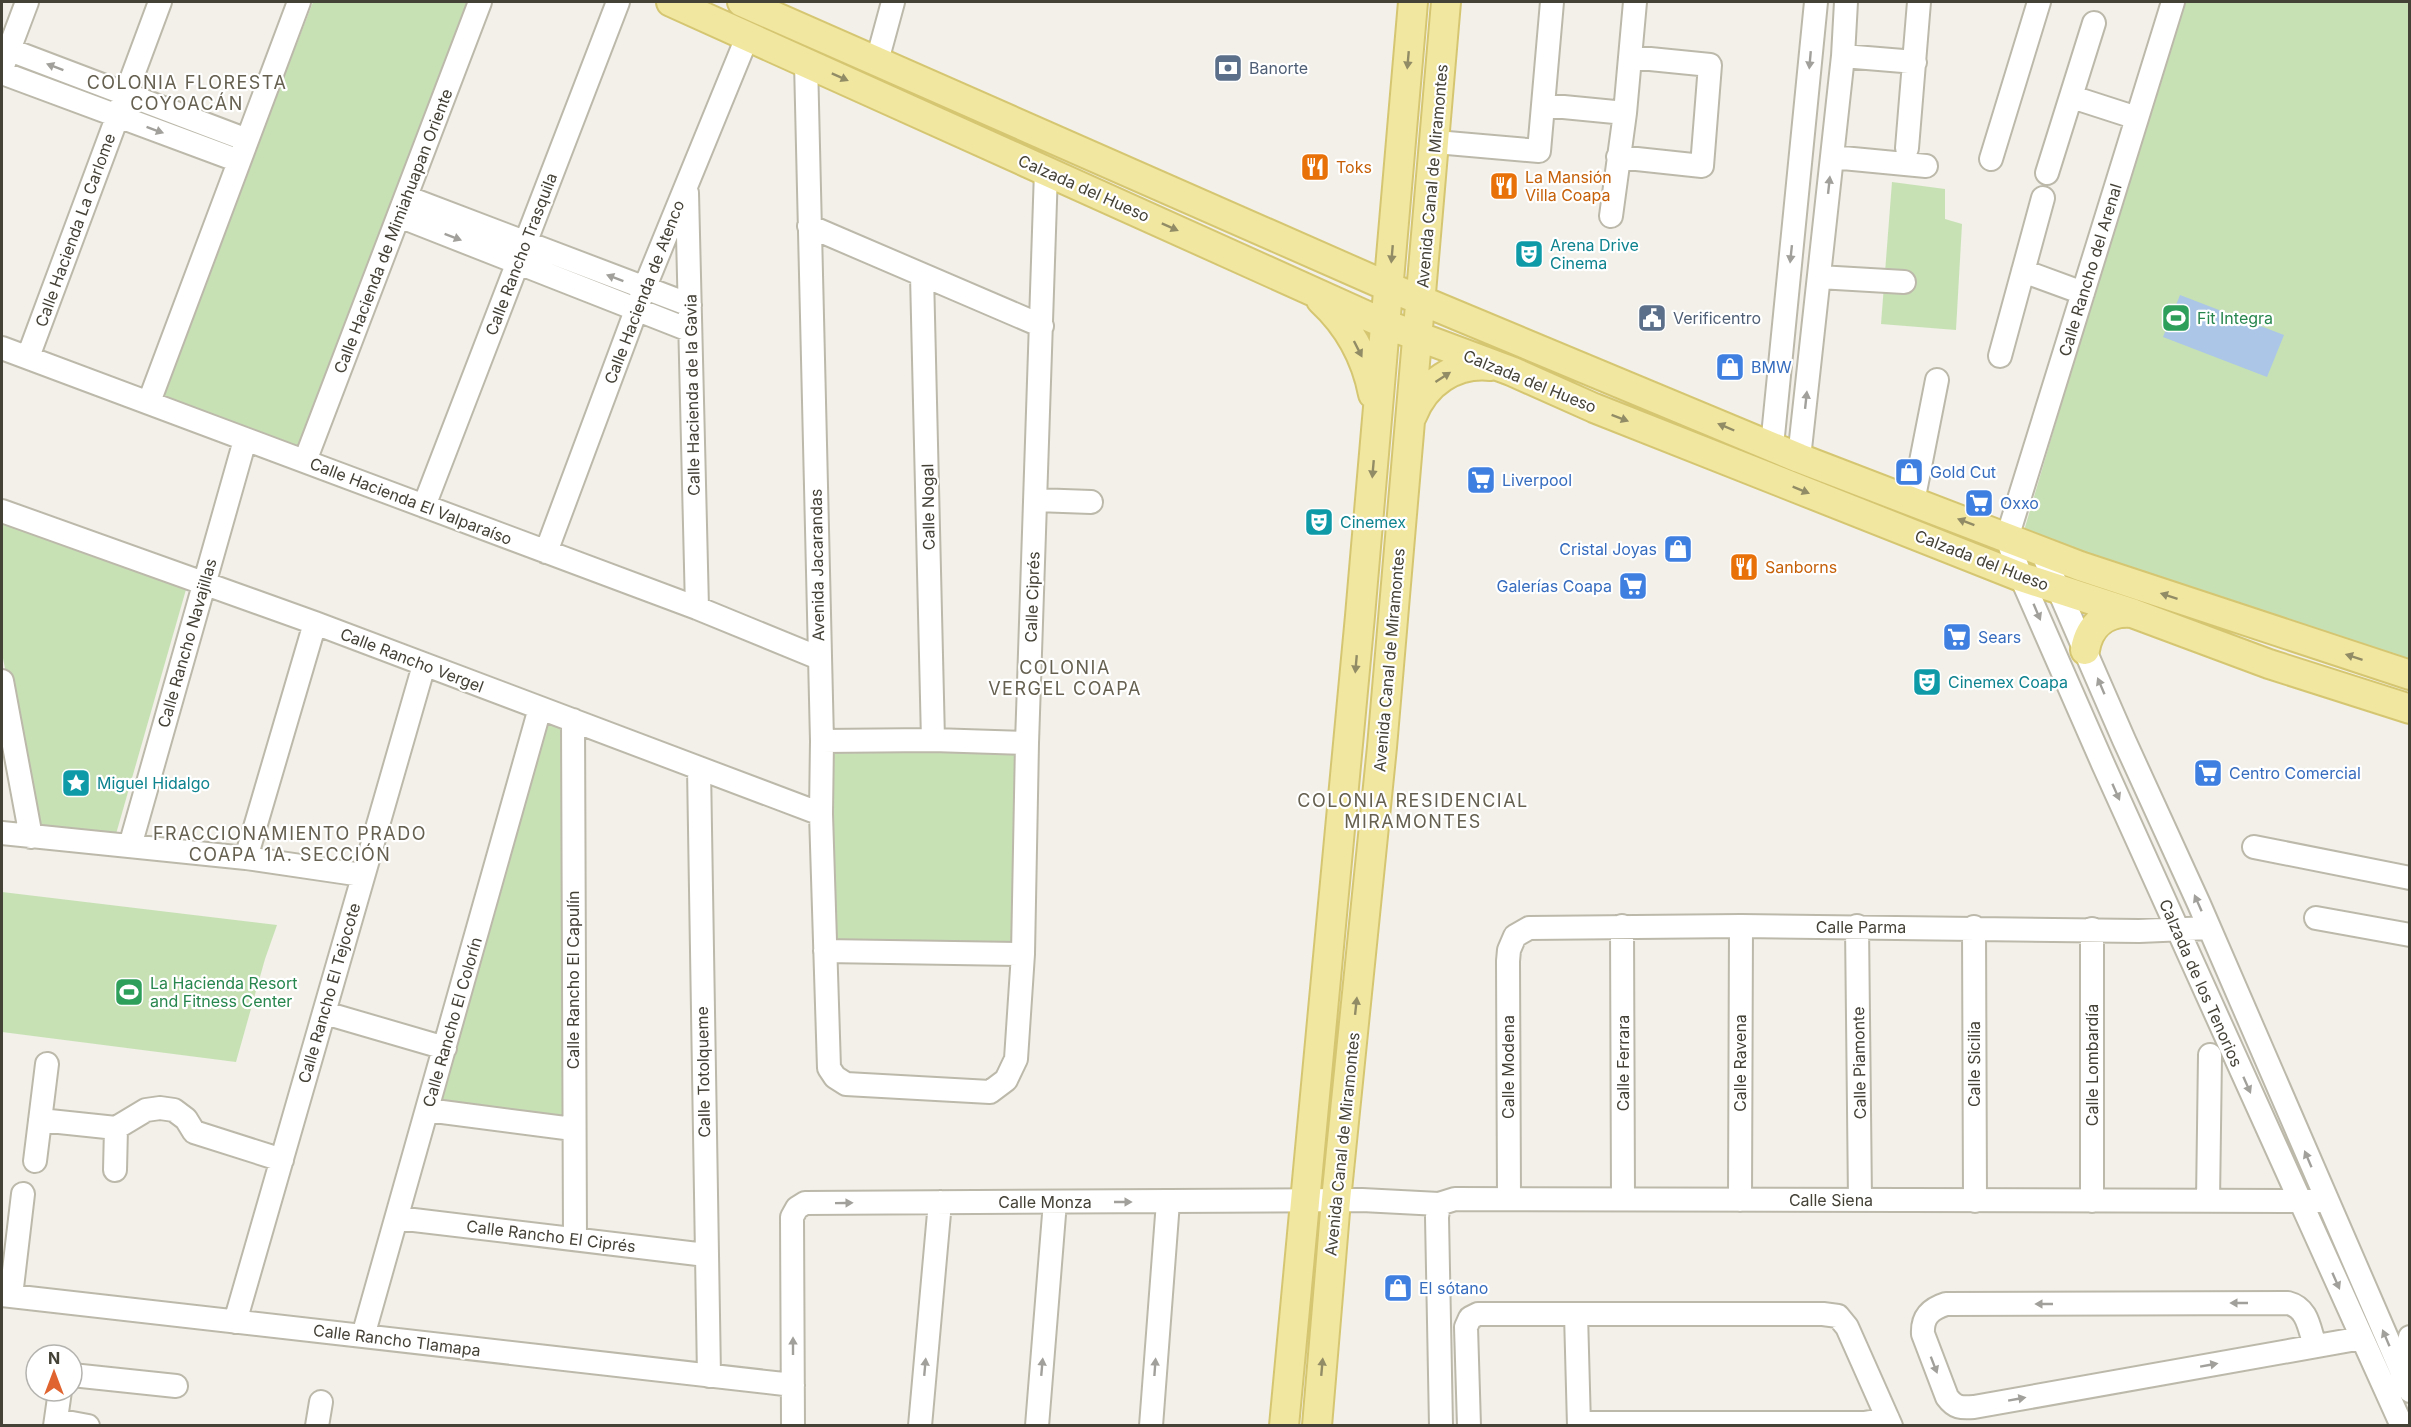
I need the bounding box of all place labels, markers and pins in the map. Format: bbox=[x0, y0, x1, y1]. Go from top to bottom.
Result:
bank icon: Banorte bbox=[1212, 52, 1244, 84]
place label: Banorte bbox=[1249, 58, 1308, 78]
restaurant icon: Toks bbox=[1299, 151, 1331, 183]
place label: Toks bbox=[1336, 157, 1372, 177]
place label: La Mansión Villa Coapa bbox=[1525, 167, 1612, 205]
restaurant icon: La Mansión Villa Coapa bbox=[1488, 170, 1520, 202]
place label: Arena Drive Cinema bbox=[1550, 235, 1639, 273]
theatre icon: Arena Drive Cinema bbox=[1513, 238, 1545, 270]
public building icon: Verificentro bbox=[1636, 302, 1668, 334]
sports icon: Fit Integra bbox=[2160, 302, 2192, 334]
place label: Verificentro bbox=[1673, 308, 1761, 328]
place label: Fit Integra bbox=[2197, 308, 2273, 328]
shop icon: BMW bbox=[1714, 351, 1746, 383]
place label: BMW bbox=[1751, 357, 1792, 377]
shop icon: Gold Cut bbox=[1893, 456, 1925, 488]
place label: Gold Cut bbox=[1930, 462, 1996, 482]
supermarket icon: Liverpool bbox=[1465, 464, 1497, 496]
place label: Liverpool bbox=[1502, 470, 1572, 490]
supermarket icon: Oxxo bbox=[1963, 487, 1995, 519]
place label: Oxxo bbox=[2000, 493, 2039, 513]
theatre icon: Cinemex bbox=[1303, 506, 1335, 538]
place label: Cinemex bbox=[1340, 512, 1406, 532]
shop icon: Cristal Joyas bbox=[1662, 533, 1694, 565]
place label: Cristal Joyas bbox=[1559, 539, 1657, 559]
restaurant icon: Sanborns bbox=[1728, 551, 1760, 583]
place label: Sanborns bbox=[1765, 557, 1837, 577]
supermarket icon: Galerías Coapa bbox=[1617, 570, 1649, 602]
place label: Galerías Coapa bbox=[1496, 576, 1612, 596]
supermarket icon: Sears bbox=[1941, 621, 1973, 653]
place label: Sears bbox=[1978, 627, 2021, 647]
theatre icon: Cinemex Coapa bbox=[1911, 666, 1943, 698]
place label: Cinemex Coapa bbox=[1948, 672, 2068, 692]
supermarket icon: Centro Comercial bbox=[2192, 757, 2224, 789]
place label: Centro Comercial bbox=[2229, 763, 2361, 783]
place icon: Miguel Hidalgo bbox=[60, 767, 92, 799]
place label: Miguel Hidalgo bbox=[97, 773, 210, 793]
place label: La Hacienda Resort and Fitness Center bbox=[150, 973, 297, 1011]
sports icon: La Hacienda Resort and Fitness Center bbox=[113, 976, 145, 1008]
shop icon: El sótano bbox=[1382, 1272, 1414, 1304]
place label: El sótano bbox=[1419, 1278, 1488, 1298]

